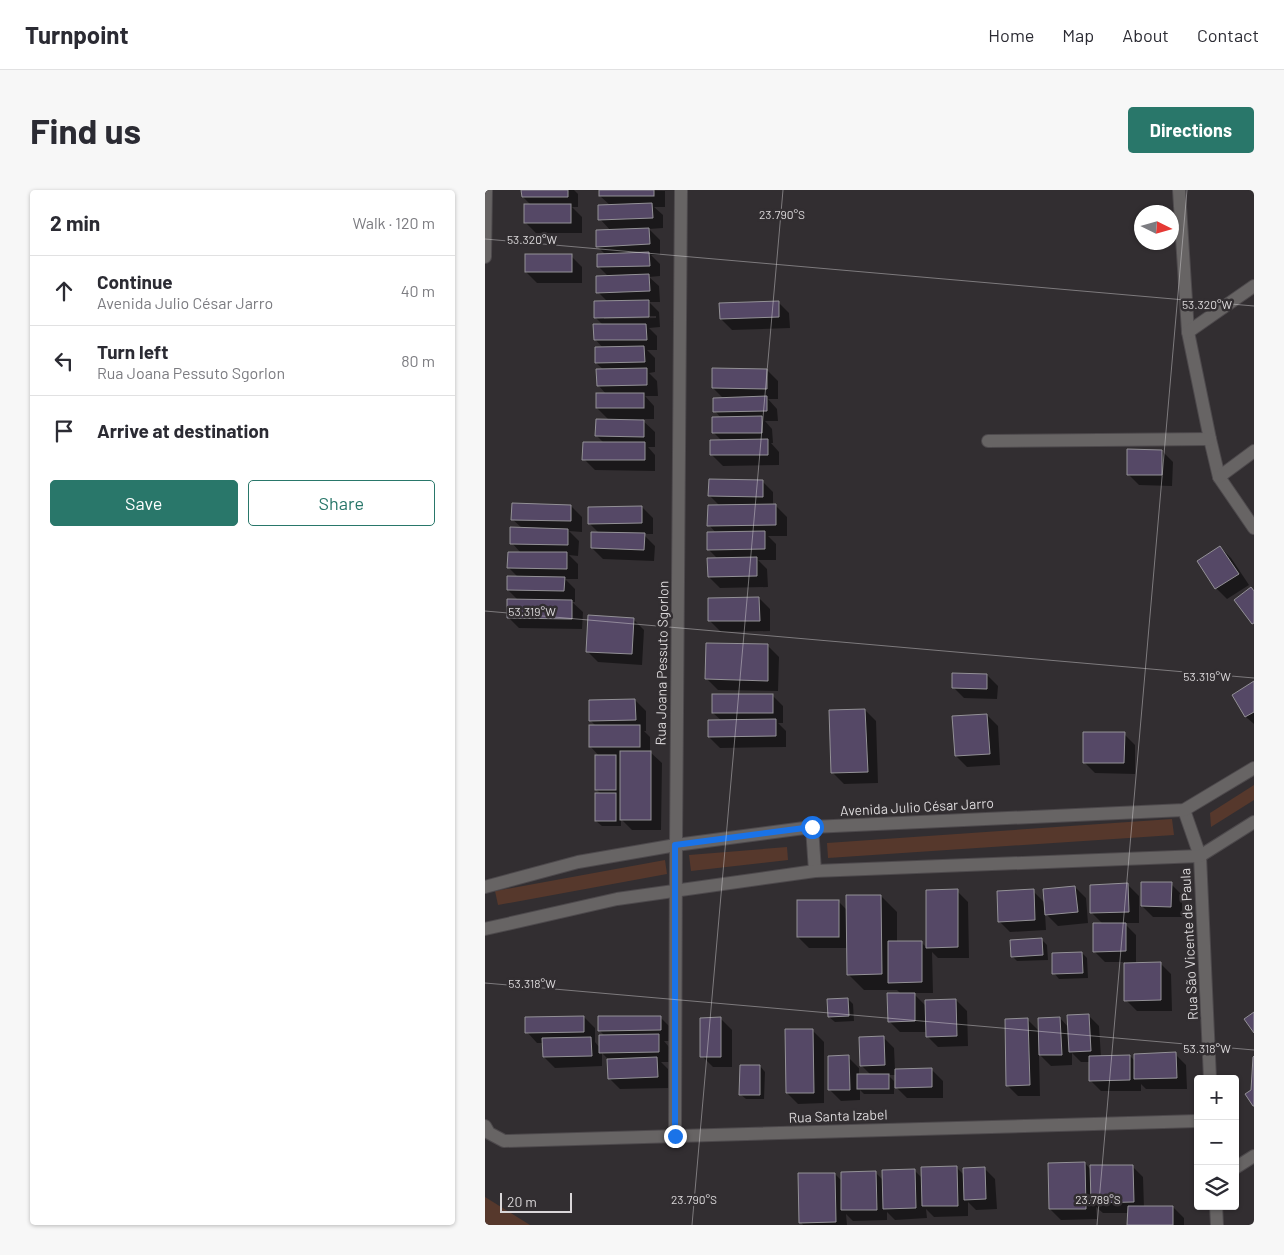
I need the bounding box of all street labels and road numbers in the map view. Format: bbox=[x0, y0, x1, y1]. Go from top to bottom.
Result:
street label: Rua Joana Pessuto Sgorlon bbox=[652, 581, 671, 745]
street label: Avenida Julio César Jarro bbox=[840, 794, 994, 819]
street label: Rua São Vicente de Paula bbox=[1176, 868, 1201, 1020]
street label: Rua Santa Izabel bbox=[788, 1105, 888, 1126]

